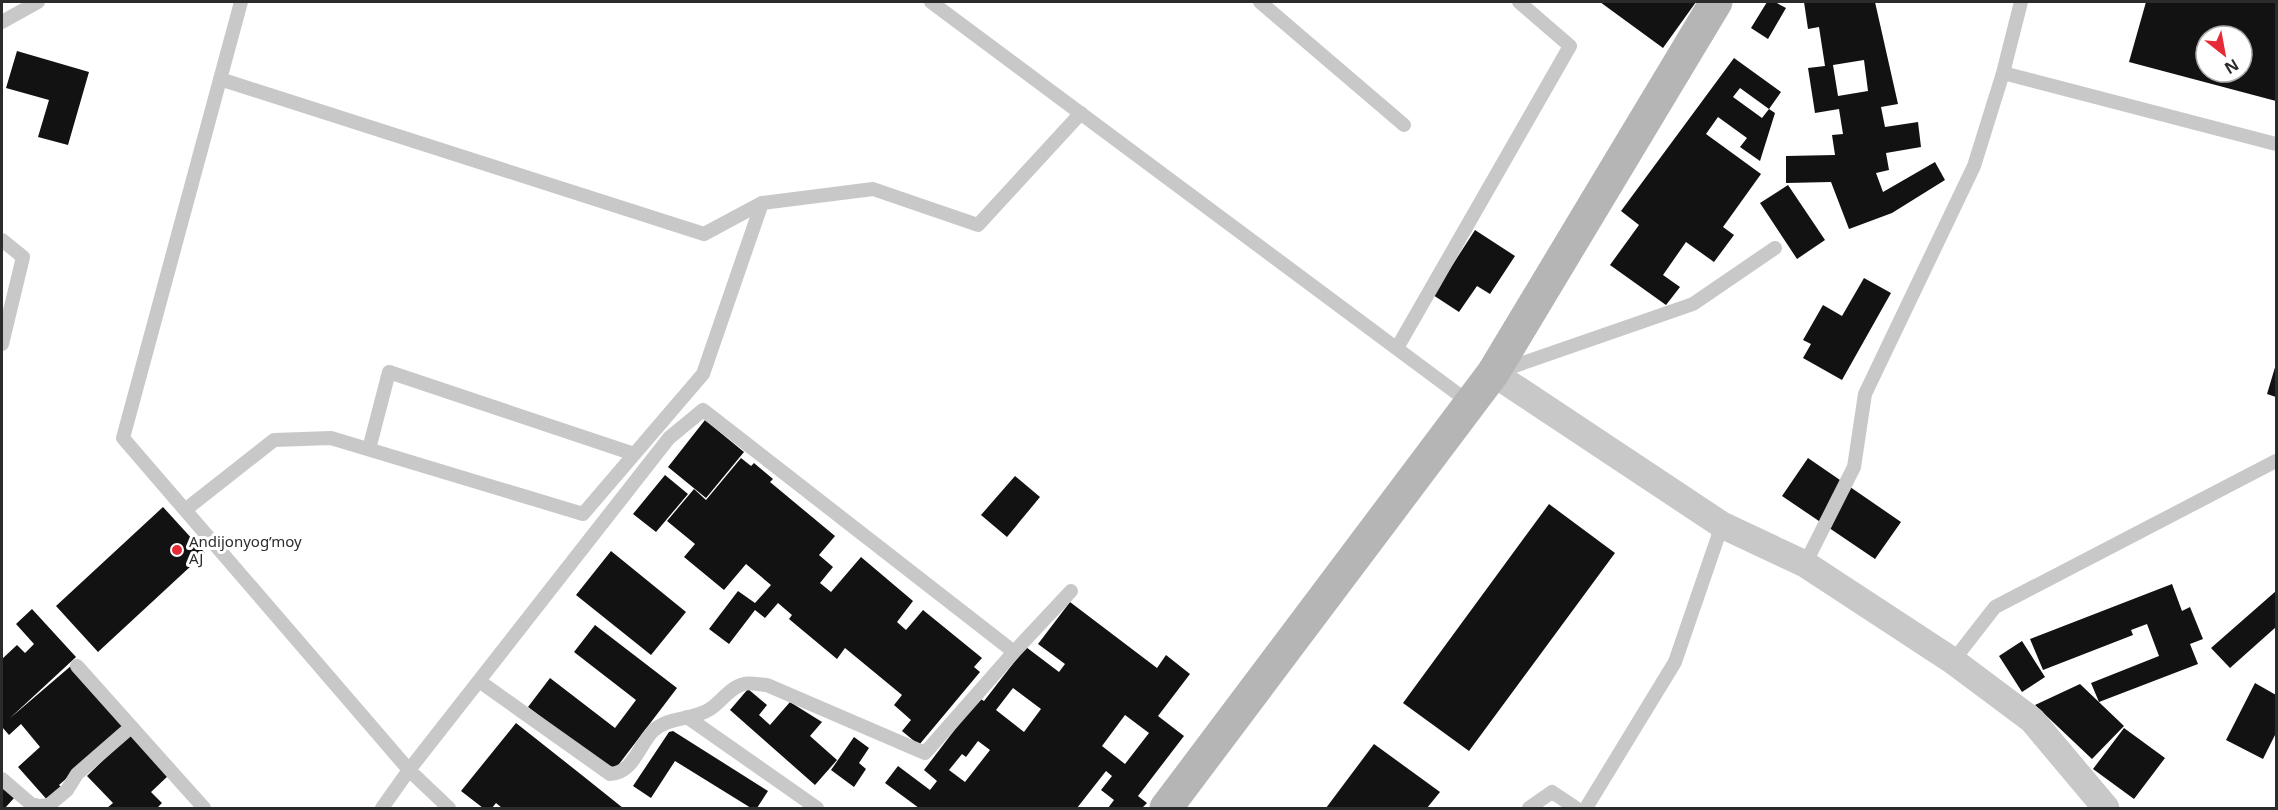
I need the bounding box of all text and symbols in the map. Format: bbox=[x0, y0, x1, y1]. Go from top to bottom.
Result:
north arrow bbox=[2194, 24, 2254, 84]
text: N bbox=[2220, 54, 2243, 80]
place label: Andijonyog’moy AJ bbox=[189, 531, 302, 568]
marker: Andijonyog’moy AJ bbox=[170, 543, 184, 557]

